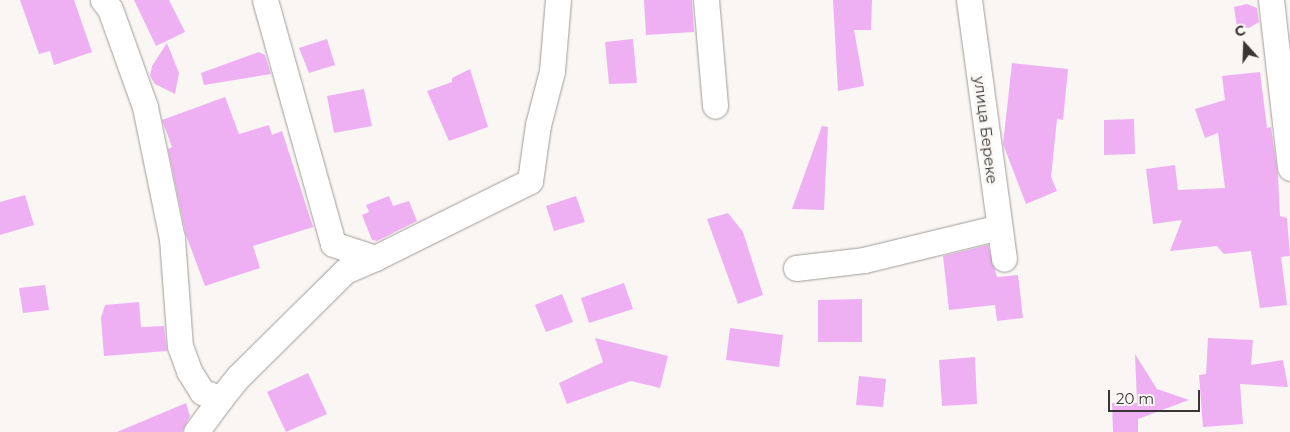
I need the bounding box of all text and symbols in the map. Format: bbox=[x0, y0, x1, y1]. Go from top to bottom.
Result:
north arrow bbox=[1220, 20, 1270, 70]
text: С bbox=[1232, 21, 1248, 41]
street label: улица Береке bbox=[970, 75, 1002, 185]
scale bar bbox=[1110, 380, 1202, 412]
text: 20 m bbox=[1116, 389, 1154, 408]

